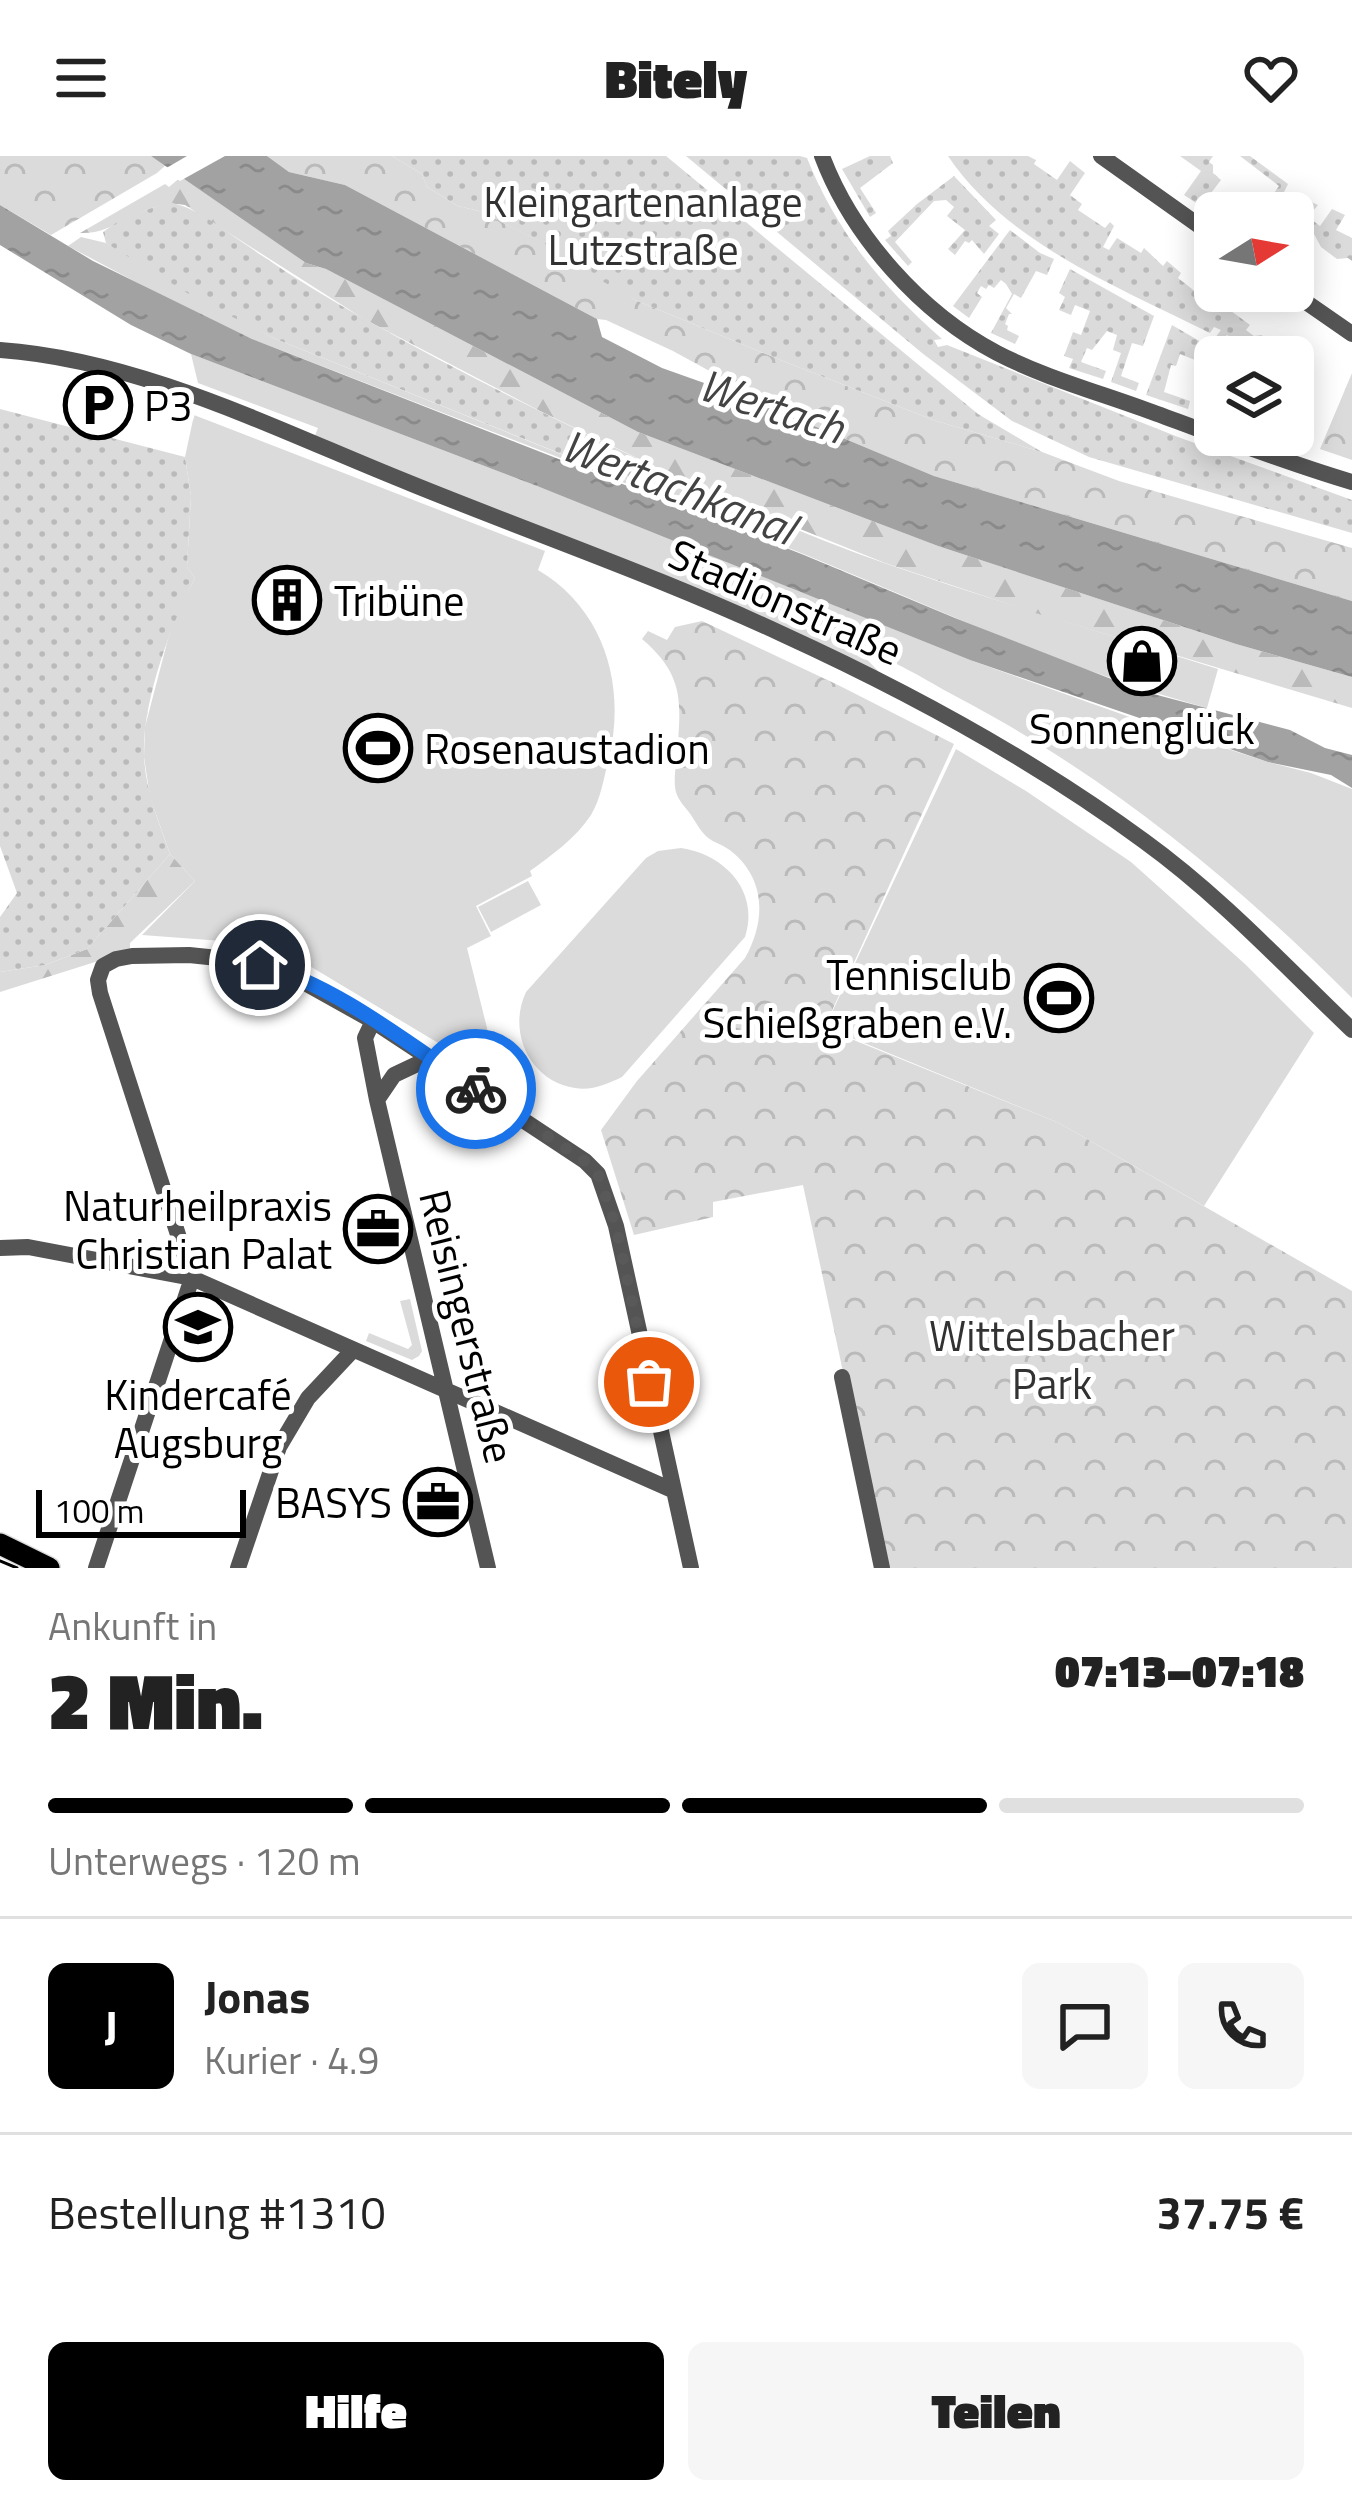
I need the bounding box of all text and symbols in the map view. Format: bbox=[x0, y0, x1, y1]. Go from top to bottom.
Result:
text: Bitely bbox=[605, 37, 747, 119]
icon: menu bbox=[48, 45, 114, 111]
icon: heart bbox=[1238, 45, 1304, 111]
park label: Kleingartenanlage Lutzstraße bbox=[483, 169, 803, 281]
north arrow bbox=[1194, 192, 1314, 312]
map controls bbox=[1194, 192, 1314, 456]
button: layers bbox=[1194, 336, 1314, 456]
water label: Wertach bbox=[691, 350, 855, 461]
parking icon: P3 bbox=[63, 370, 133, 440]
place label: P3 bbox=[144, 373, 192, 437]
water label: Wertachkanal bbox=[552, 410, 810, 563]
street label: Stadionstraße bbox=[659, 521, 913, 681]
building icon: Tribüne bbox=[252, 565, 322, 635]
place label: Tribüne bbox=[334, 568, 464, 632]
shop icon: Sonnenglück bbox=[1107, 626, 1177, 696]
place label: Sonnenglück bbox=[1029, 696, 1255, 760]
sports icon: Rosenaustadion bbox=[343, 713, 413, 783]
place label: Rosenaustadion bbox=[424, 716, 710, 780]
pin bbox=[209, 914, 311, 1016]
icon: home bbox=[227, 932, 293, 998]
place label: Tennisclub Schießgraben e.V. bbox=[702, 942, 1012, 1054]
sports icon: Tennisclub Schießgraben e.V. bbox=[1024, 963, 1094, 1033]
courier bbox=[416, 1029, 536, 1149]
icon: bike bbox=[443, 1056, 509, 1122]
place label: Naturheilpraxis Christian Palat bbox=[63, 1173, 332, 1285]
street label: Reisingerstraße bbox=[403, 1183, 533, 1469]
office icon: Naturheilpraxis Christian Palat bbox=[343, 1194, 413, 1264]
school or university icon: Kindercafé Augsburg bbox=[163, 1292, 233, 1362]
park label: Wittelsbacher Park bbox=[929, 1303, 1175, 1415]
pin bbox=[598, 1331, 700, 1433]
icon: bag bbox=[616, 1349, 682, 1415]
place label: Kindercafé Augsburg bbox=[104, 1362, 292, 1474]
office icon: BASYS bbox=[403, 1467, 473, 1537]
place label: BASYS bbox=[275, 1470, 392, 1534]
scale bar bbox=[36, 1484, 246, 1537]
text: 100 m bbox=[54, 1486, 144, 1536]
text: Ankunft in bbox=[48, 1596, 217, 1655]
text: 07:13–07:18 bbox=[1055, 1636, 1304, 1704]
text: 2 Min. bbox=[48, 1641, 263, 1759]
text: Unterwegs · 120 m bbox=[48, 1831, 361, 1890]
text: Jonas bbox=[204, 1962, 310, 2030]
button: chat bbox=[1022, 1963, 1148, 2089]
button: phone bbox=[1178, 1963, 1304, 2089]
text: J bbox=[104, 1992, 118, 2060]
text: Kurier · 4.9 bbox=[204, 2030, 379, 2089]
text: Bestellung #1310 bbox=[48, 2178, 386, 2246]
text: 37.75 € bbox=[1157, 2178, 1304, 2246]
button: Hilfe bbox=[48, 2342, 664, 2480]
button: Teilen bbox=[688, 2342, 1304, 2480]

